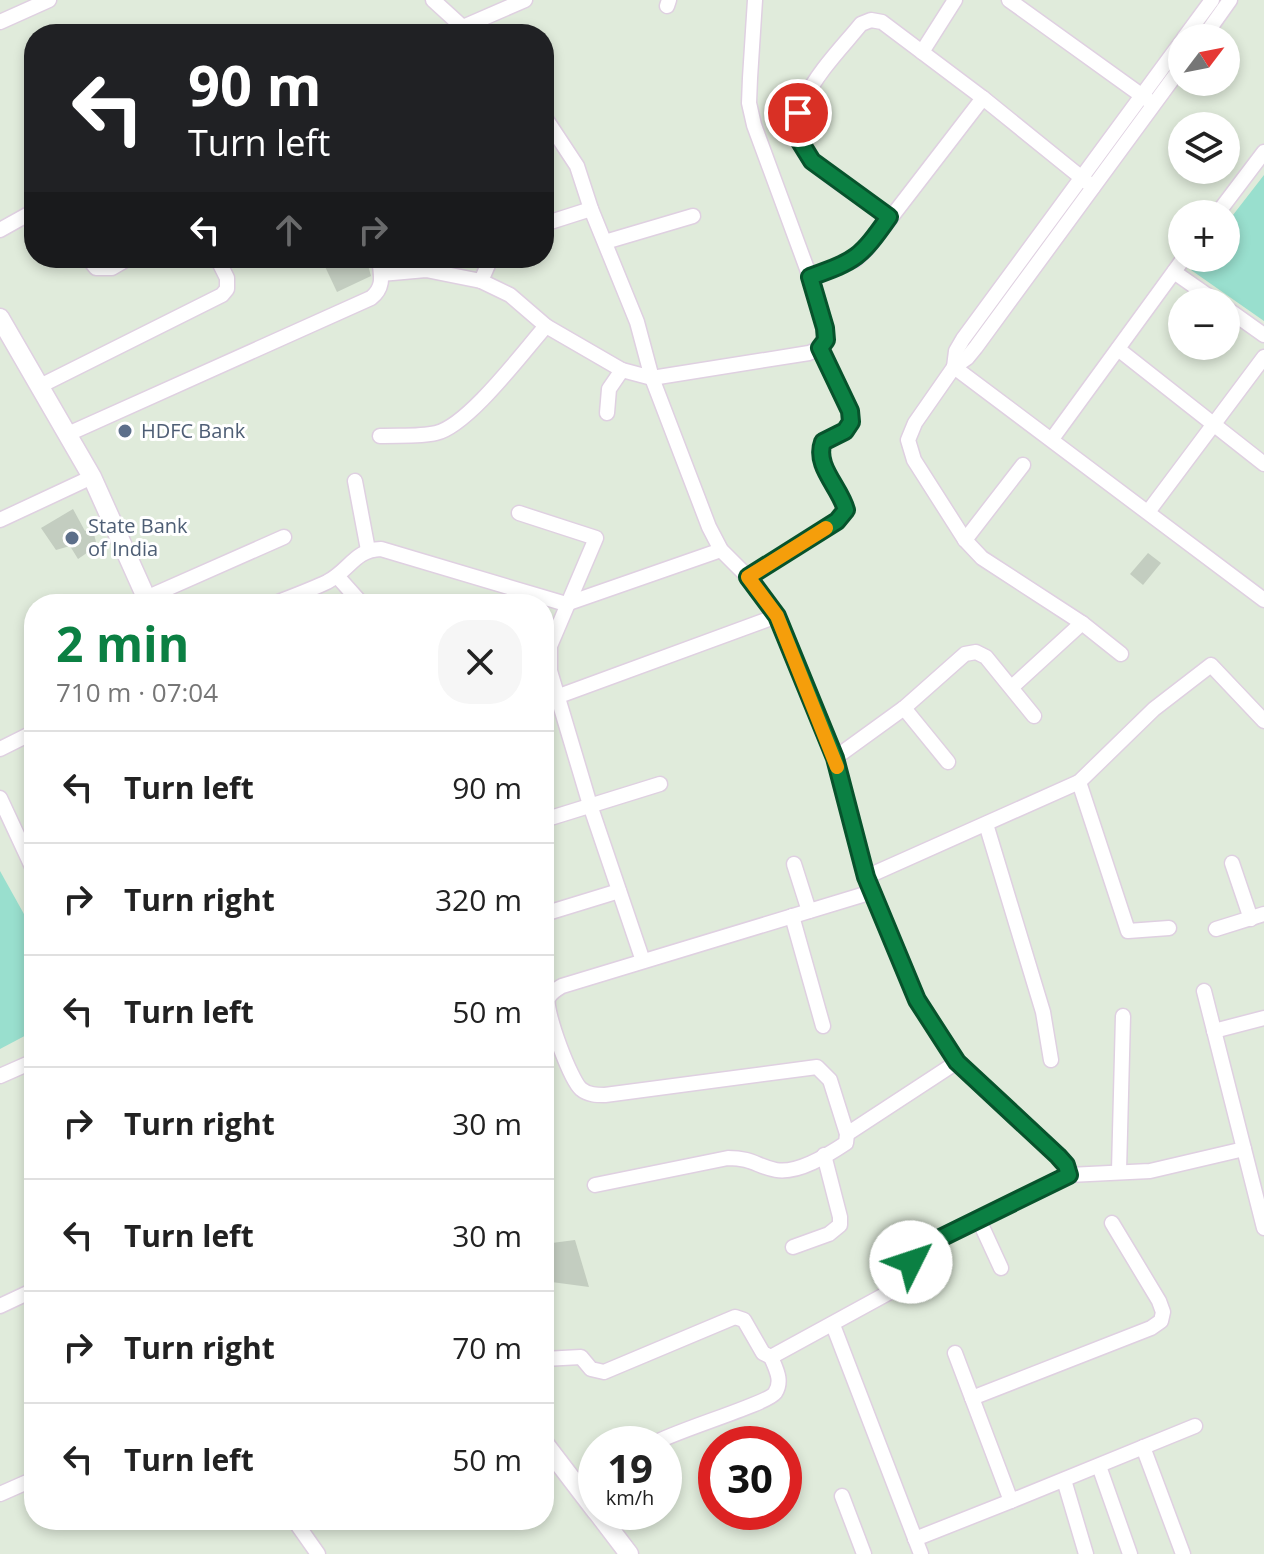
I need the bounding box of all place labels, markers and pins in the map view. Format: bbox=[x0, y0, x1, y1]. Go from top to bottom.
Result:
pin bbox=[764, 79, 832, 147]
place label: HDFC Bank bbox=[141, 417, 246, 444]
marker: HDFC Bank bbox=[116, 422, 134, 440]
place label: State Bank of India bbox=[88, 512, 188, 562]
marker: State Bank of India bbox=[63, 529, 81, 547]

